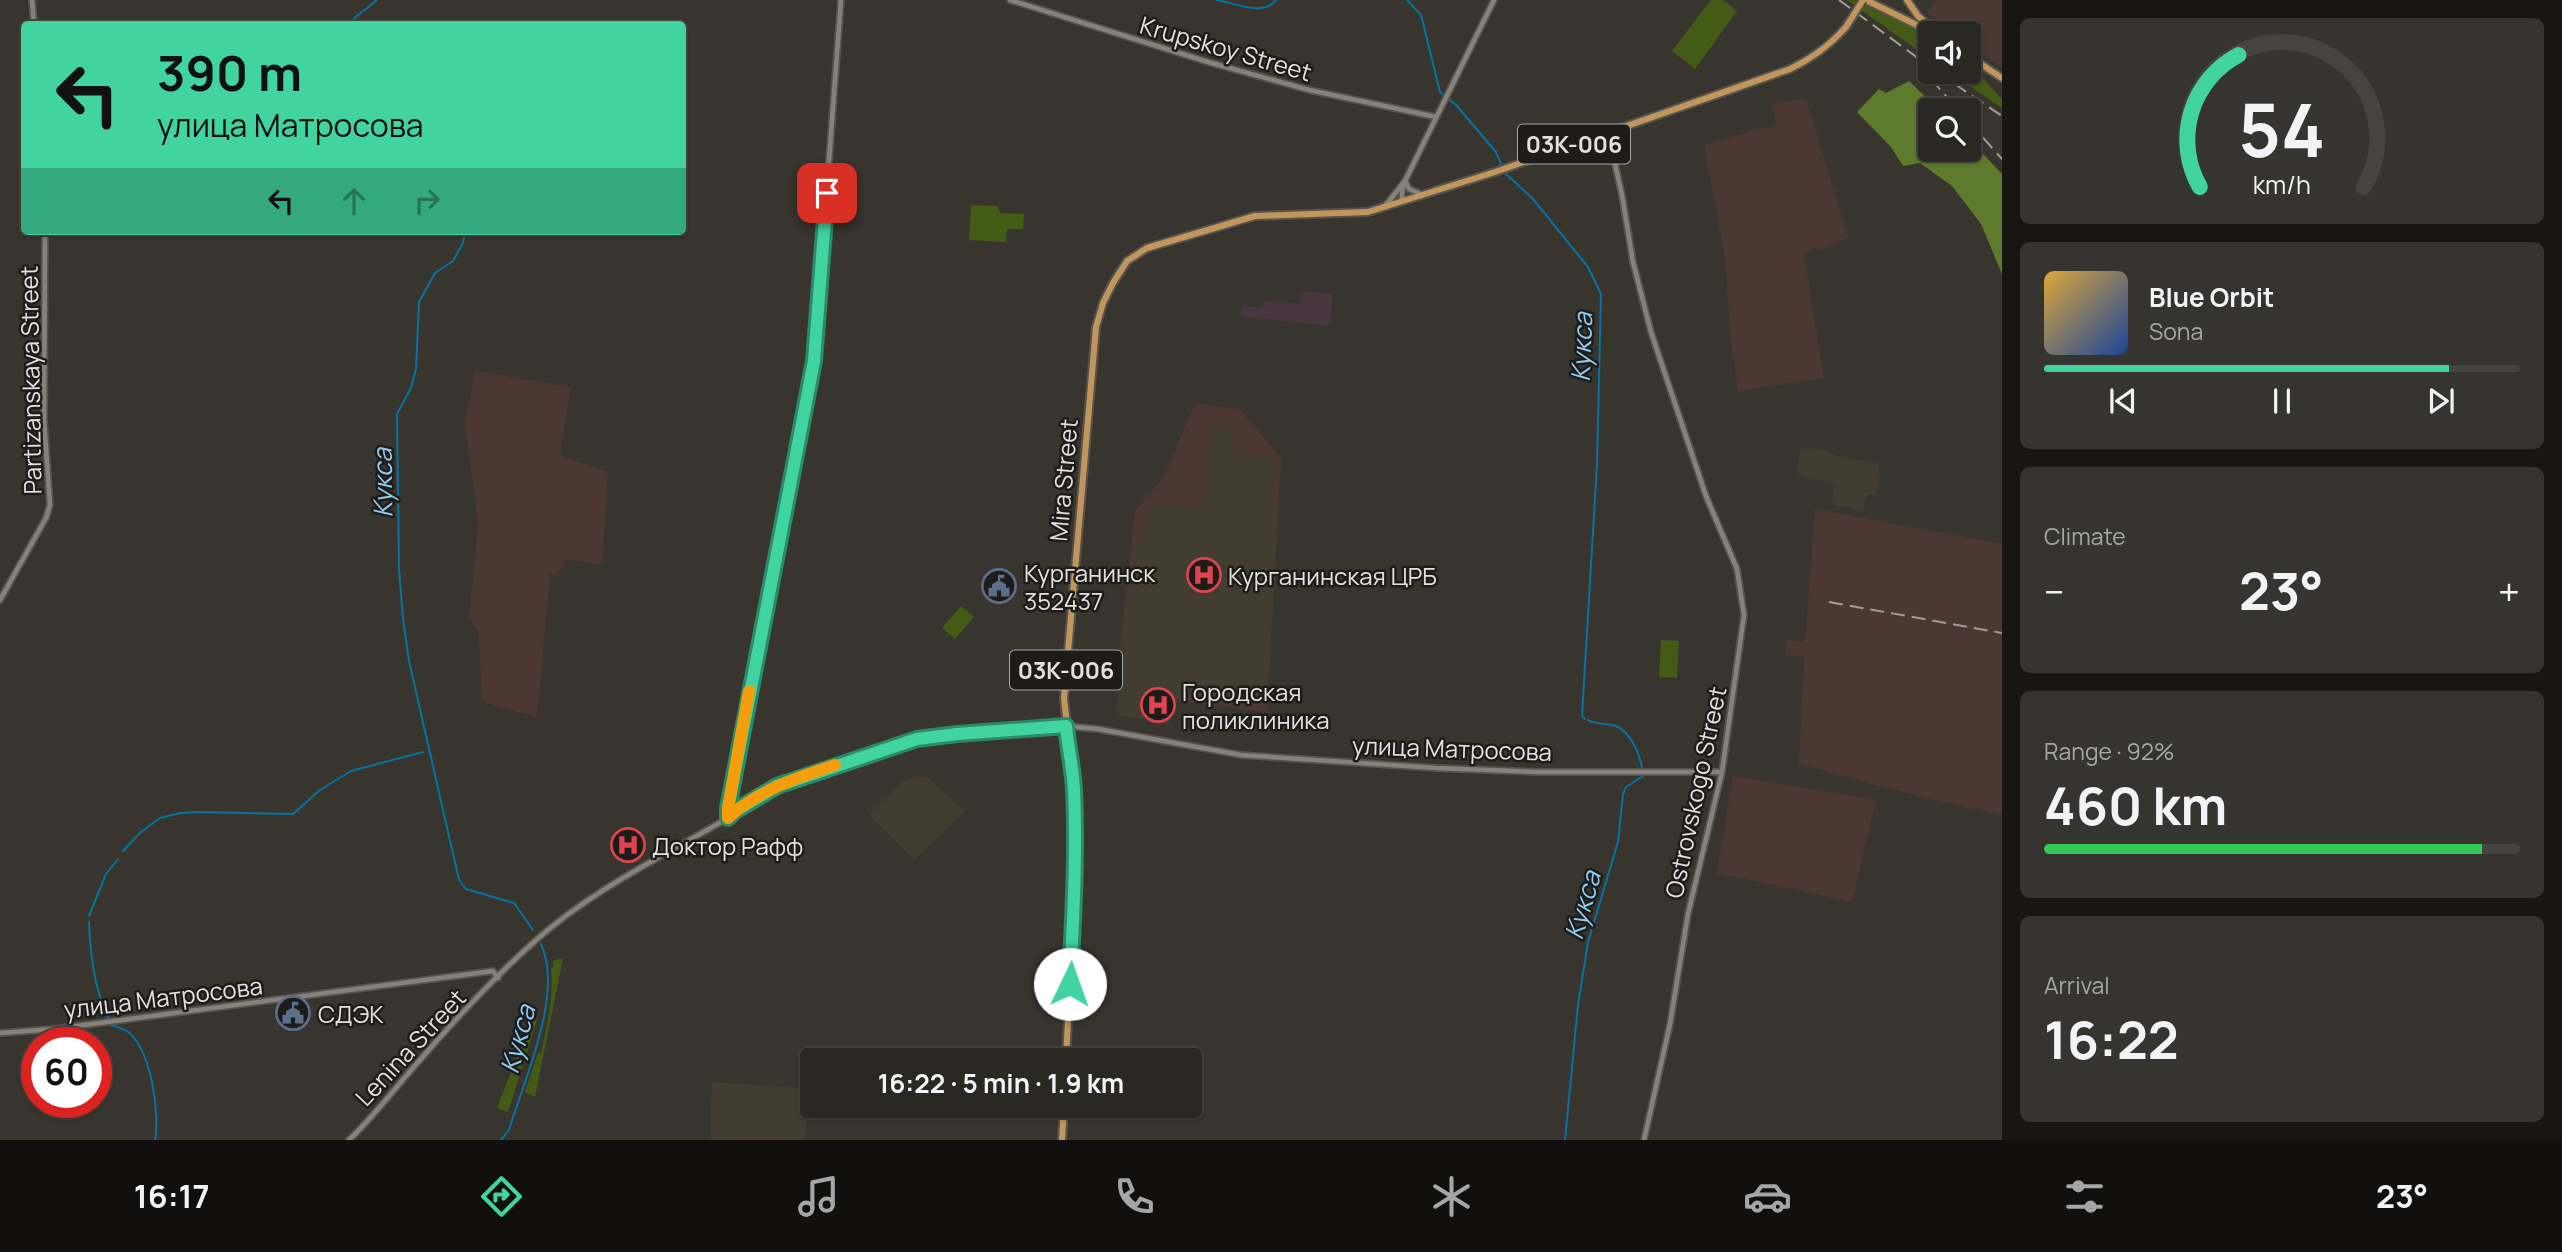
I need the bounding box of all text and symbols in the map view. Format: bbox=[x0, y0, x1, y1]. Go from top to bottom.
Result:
street label: Krupskoy Street bbox=[1136, 8, 1316, 88]
map controls bbox=[1918, 21, 1981, 161]
button: sound bbox=[1918, 21, 1981, 84]
text: 390 m bbox=[157, 39, 302, 106]
icon: left bbox=[42, 49, 133, 140]
text: 54 bbox=[2239, 80, 2325, 180]
button: search bbox=[1918, 98, 1981, 161]
text: улица Матросова bbox=[157, 103, 424, 147]
road number: 03К-006 bbox=[1518, 125, 1630, 164]
pin bbox=[797, 163, 857, 223]
text: km/h bbox=[2253, 167, 2311, 202]
icon: arrive bbox=[808, 174, 846, 212]
icon: left bbox=[262, 182, 300, 220]
icon: ahead bbox=[335, 182, 373, 220]
icon: right bbox=[408, 182, 446, 220]
street label: Partizanskaya Street bbox=[12, 265, 48, 495]
text: Blue Orbit bbox=[2149, 279, 2274, 315]
water label: Кукса bbox=[1562, 310, 1600, 382]
text: Sona bbox=[2149, 315, 2203, 347]
icon: previous bbox=[2104, 382, 2142, 420]
icon: pause bbox=[2263, 382, 2301, 420]
icon: next bbox=[2422, 382, 2460, 420]
street label: Mira Street bbox=[1041, 418, 1085, 542]
water label: Кукса bbox=[363, 446, 401, 518]
text: Climate bbox=[2044, 520, 2126, 552]
text: 23° bbox=[2239, 555, 2324, 626]
place label: Курганинск 352437 bbox=[1024, 556, 1156, 617]
hospital icon: Курганинская ЦРБ bbox=[1185, 556, 1223, 594]
place label: Курганинская ЦРБ bbox=[1228, 559, 1437, 592]
text: − bbox=[2044, 565, 2065, 617]
text: + bbox=[2498, 565, 2520, 617]
public building icon: Курганинск 352437 bbox=[980, 567, 1018, 605]
road number: 03К-006 bbox=[1010, 650, 1122, 690]
place label: Городская поликлиника bbox=[1182, 675, 1330, 736]
street label: Ostrovskogo Street bbox=[1656, 683, 1734, 901]
hospital icon: Городская поликлиника bbox=[1139, 686, 1177, 724]
street label: улица Матросова bbox=[1351, 728, 1553, 768]
text: Range · 92% bbox=[2044, 735, 2175, 767]
text: 460 km bbox=[2044, 770, 2227, 841]
hospital icon: Доктор Рафф bbox=[609, 826, 647, 864]
place label: Доктор Рафф bbox=[652, 829, 803, 862]
water label: Кукса bbox=[1555, 865, 1609, 943]
position arrow bbox=[1033, 947, 1107, 1021]
street label: улица Матросова bbox=[62, 968, 264, 1026]
text: Arrival bbox=[2044, 969, 2110, 1001]
street label: Lenina Street bbox=[347, 981, 473, 1113]
public building icon: СДЭК bbox=[274, 994, 312, 1032]
place label: СДЭК bbox=[318, 997, 384, 1030]
water label: Кукса bbox=[491, 999, 544, 1077]
text: 16:22 bbox=[2044, 1004, 2179, 1075]
speed limit sign: 60 bbox=[21, 1027, 112, 1118]
text: 16:22 · 5 min · 1.9 km bbox=[878, 1065, 1124, 1101]
icon: directions bbox=[477, 1172, 526, 1221]
icon: music bbox=[794, 1172, 843, 1221]
icon: phone bbox=[1110, 1172, 1159, 1221]
icon: climate bbox=[1427, 1172, 1476, 1221]
icon: car bbox=[1743, 1172, 1792, 1221]
icon: filters bbox=[2060, 1172, 2109, 1221]
text: 16:17 bbox=[134, 1174, 210, 1218]
text: 23° bbox=[2376, 1174, 2428, 1218]

